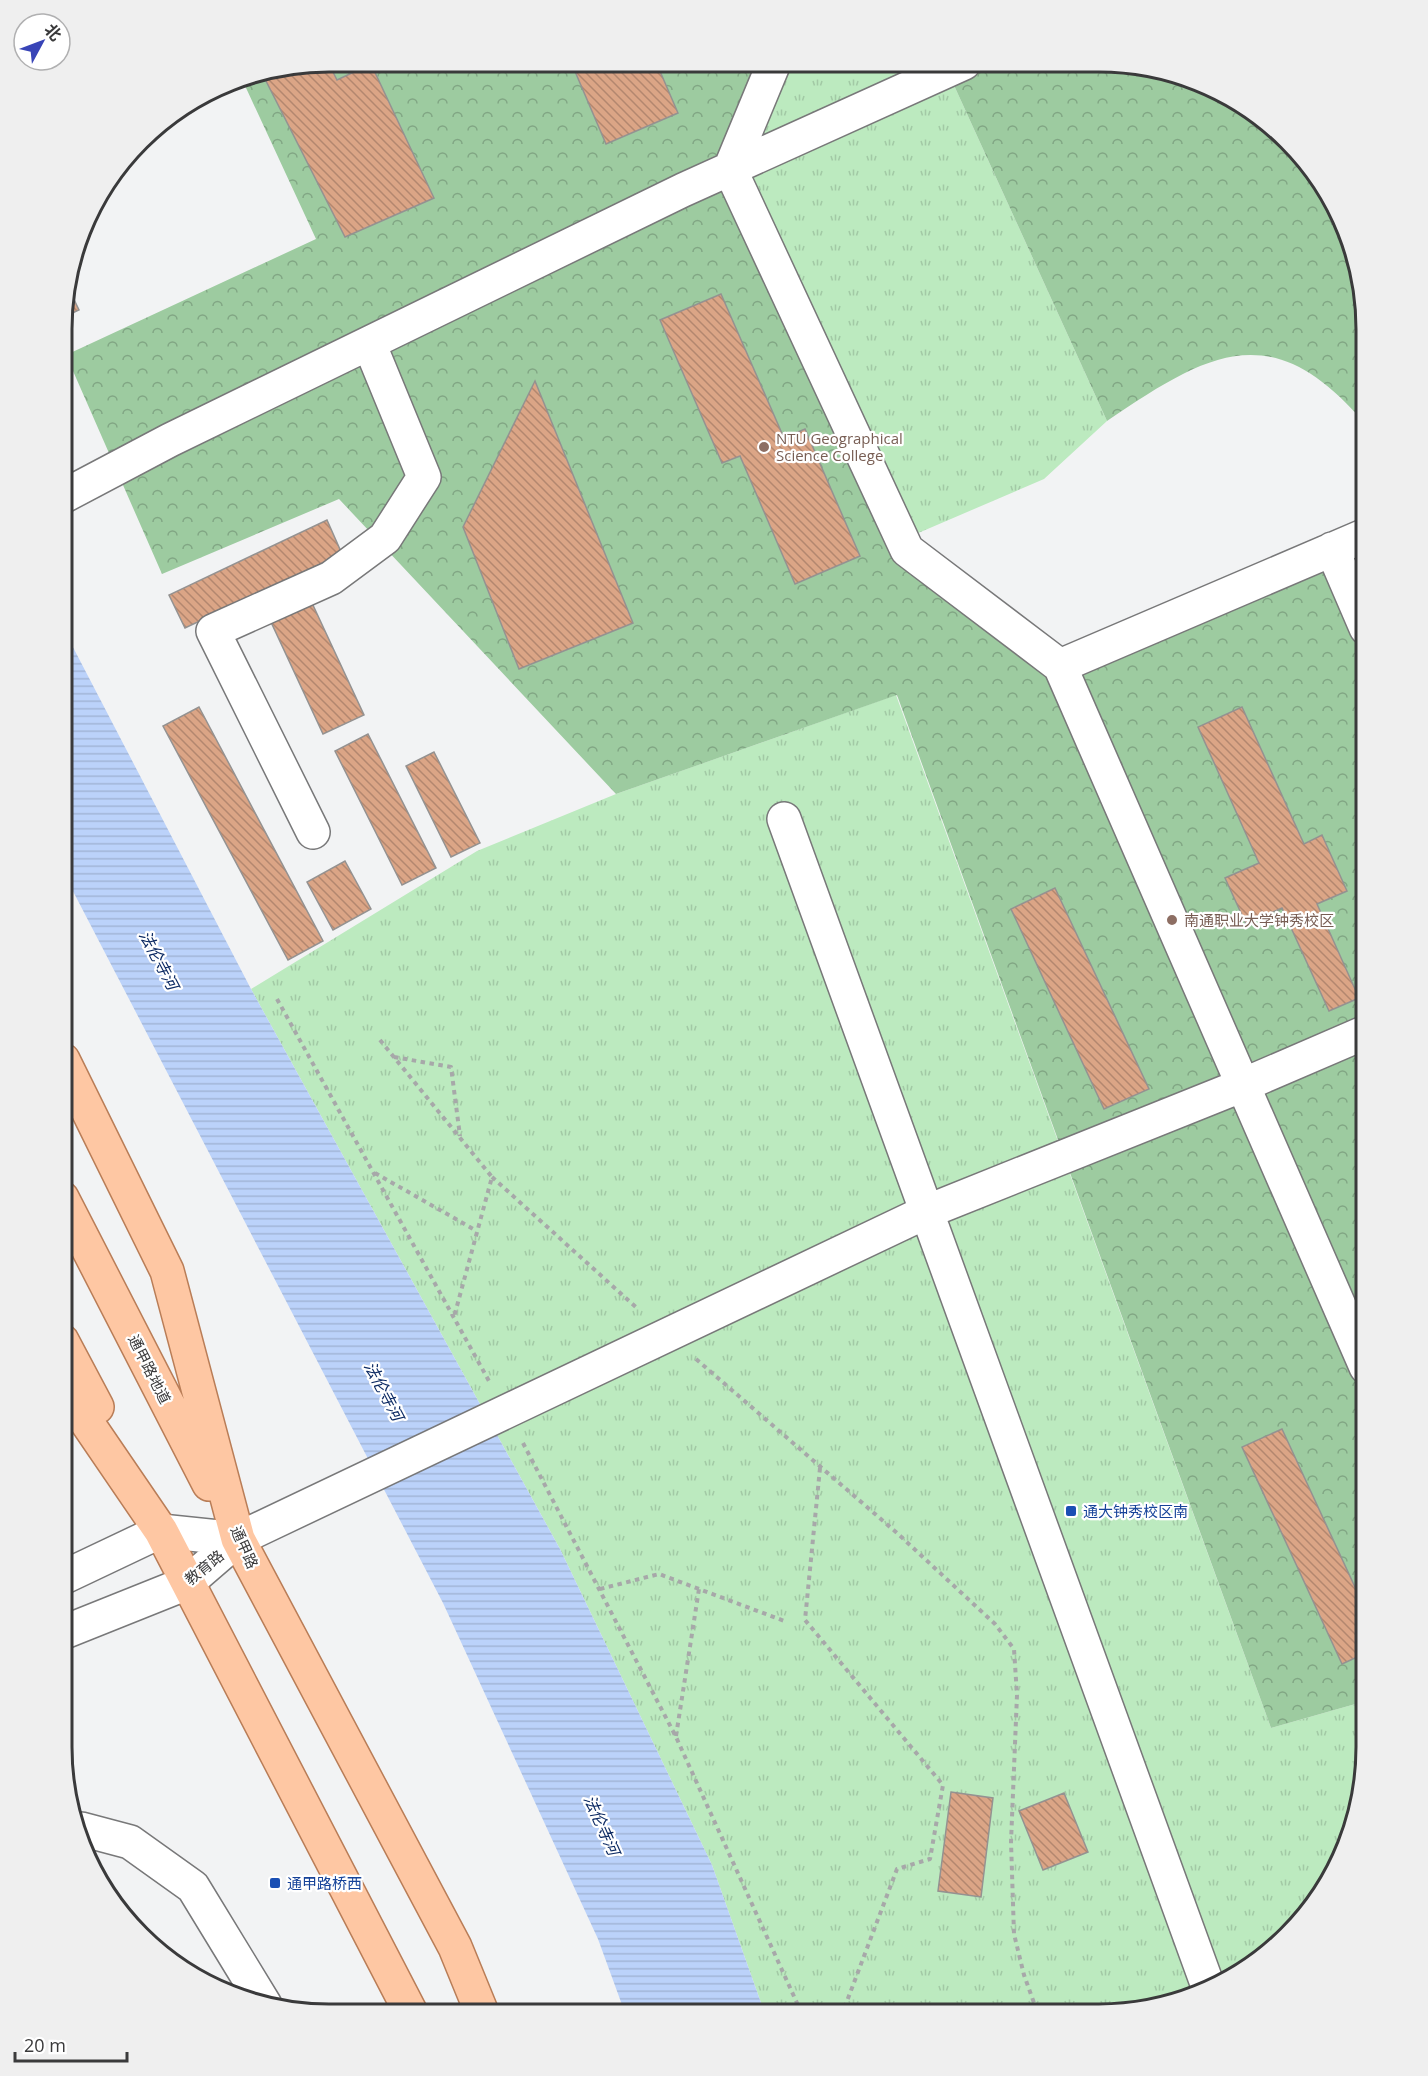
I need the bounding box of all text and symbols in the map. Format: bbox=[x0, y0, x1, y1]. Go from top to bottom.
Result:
north arrow bbox=[12, 12, 72, 72]
text: 北 bbox=[40, 19, 67, 45]
place label: NTU Geographical Science College bbox=[776, 428, 903, 465]
marker: NTU Geographical Science College bbox=[757, 440, 771, 454]
place label: 南通职业大学钟秀校区 bbox=[1184, 910, 1334, 930]
marker: 南通职业大学钟秀校区 bbox=[1165, 913, 1179, 927]
water label: 法伦寺河 bbox=[134, 927, 185, 996]
street label: 通甲路地道 bbox=[124, 1331, 176, 1407]
water label: 法伦寺河 bbox=[359, 1358, 410, 1427]
place label: 通大钟秀校区南 bbox=[1083, 1501, 1188, 1521]
marker: 通大钟秀校区南 bbox=[1064, 1504, 1078, 1518]
street label: 通甲路 bbox=[227, 1522, 263, 1572]
street label: 教育路 bbox=[180, 1545, 228, 1589]
water label: 法伦寺河 bbox=[579, 1791, 626, 1861]
place label: 通甲路桥西 bbox=[287, 1873, 362, 1893]
marker: 通甲路桥西 bbox=[268, 1876, 282, 1890]
scale bar bbox=[15, 2025, 128, 2063]
text: 20 m bbox=[24, 2033, 66, 2057]

